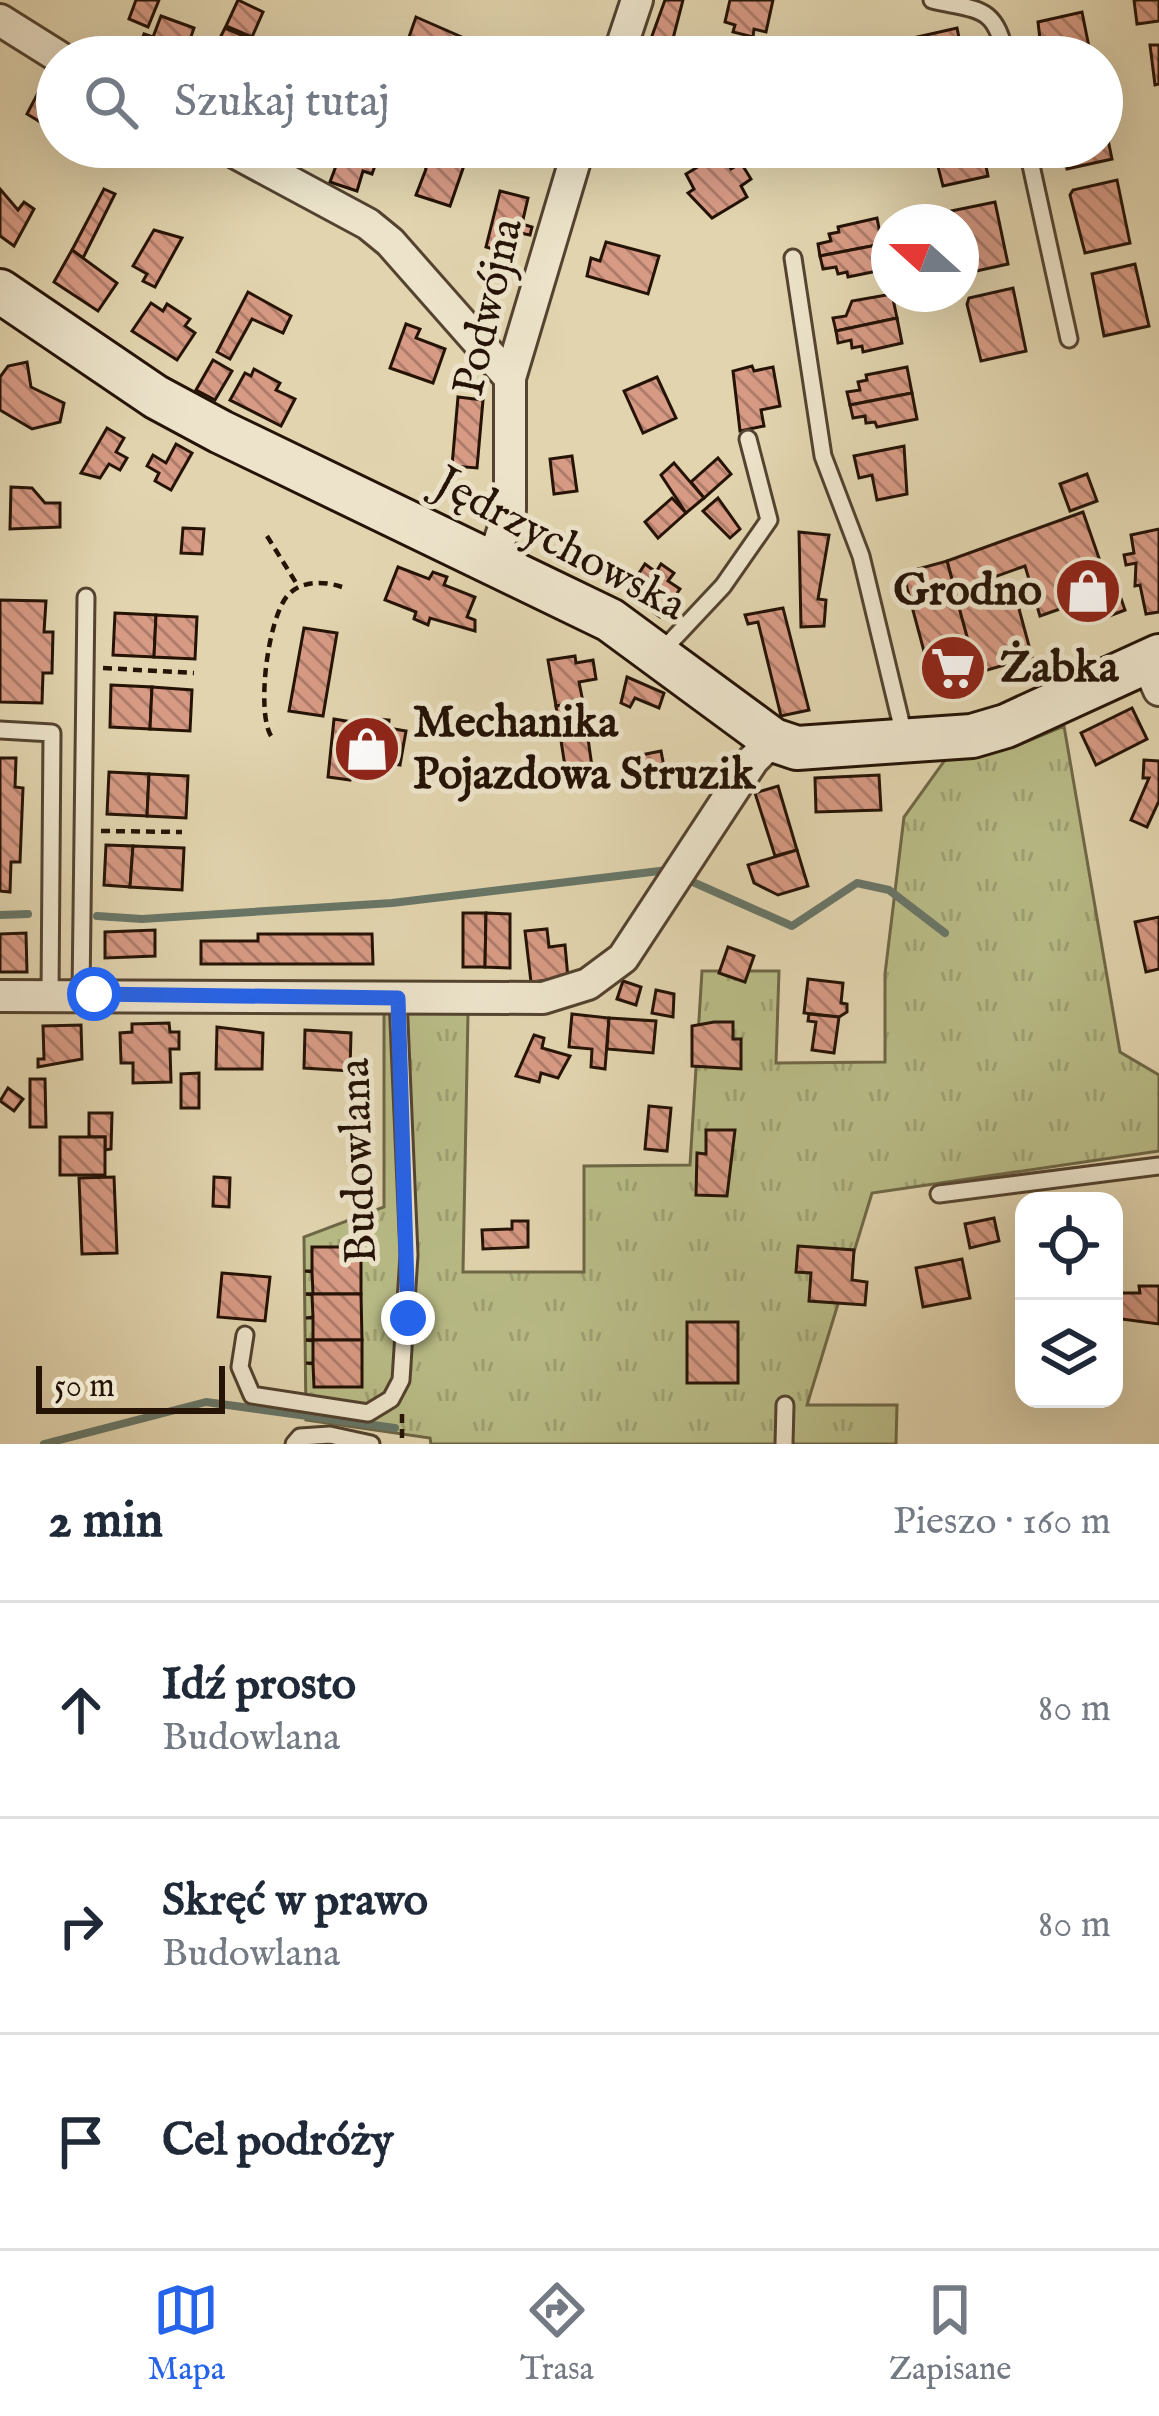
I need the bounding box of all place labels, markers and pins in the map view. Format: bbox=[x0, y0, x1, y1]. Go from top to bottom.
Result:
shop icon: Grodno bbox=[1053, 556, 1123, 626]
place label: Grodno bbox=[893, 563, 1042, 620]
supermarket icon: Żabka bbox=[918, 633, 988, 703]
place label: Żabka bbox=[1000, 640, 1120, 697]
place label: Mechanika Pojazdowa Struzik bbox=[413, 695, 757, 804]
shop icon: Mechanika Pojazdowa Struzik bbox=[332, 714, 402, 784]

